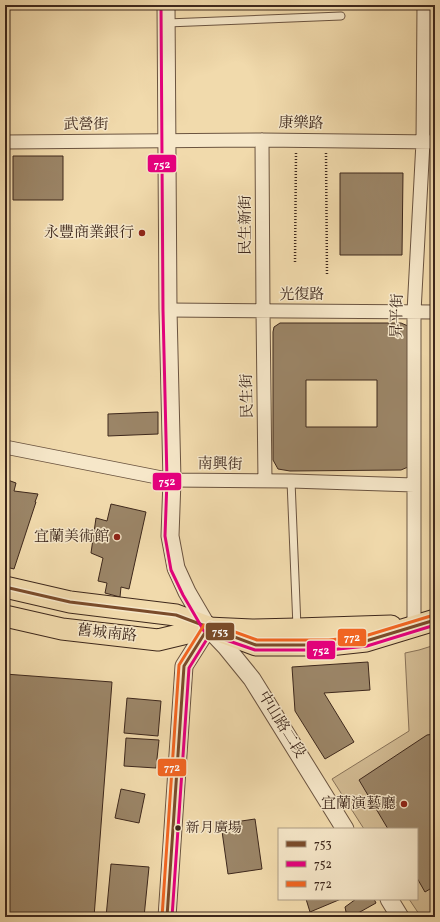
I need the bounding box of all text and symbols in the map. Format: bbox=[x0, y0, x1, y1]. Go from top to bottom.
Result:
street label: 康樂路 bbox=[278, 113, 324, 135]
street label: 武營街 bbox=[63, 115, 109, 136]
line badge: 752 bbox=[147, 154, 177, 173]
text: 752 bbox=[154, 158, 170, 173]
street label: 民生新街 bbox=[236, 195, 257, 255]
place label: 永豐商業銀行 bbox=[44, 223, 134, 244]
marker: 永豐商業銀行 bbox=[137, 228, 147, 238]
street label: 光復路 bbox=[279, 285, 325, 306]
street label: 昇平街 bbox=[387, 293, 409, 339]
street label: 民生街 bbox=[237, 373, 259, 419]
street label: 南興街 bbox=[197, 454, 243, 476]
line badge: 752 bbox=[152, 472, 182, 491]
text: 752 bbox=[159, 475, 175, 490]
place label: 宜蘭美術館 bbox=[34, 527, 109, 548]
marker: 宜蘭美術館 bbox=[112, 532, 122, 542]
street label: 舊城南路 bbox=[76, 620, 138, 648]
line badge: 753 bbox=[205, 622, 235, 641]
text: 753 bbox=[212, 625, 228, 640]
line badge: 772 bbox=[337, 628, 367, 647]
text: 772 bbox=[344, 631, 360, 646]
line badge: 752 bbox=[306, 640, 336, 660]
text: 752 bbox=[313, 644, 329, 659]
street label: 中山路二段 bbox=[252, 688, 310, 762]
line badge: 772 bbox=[157, 758, 187, 777]
text: 772 bbox=[164, 761, 180, 776]
place label: 宜蘭演藝廳 bbox=[321, 794, 396, 815]
marker: 宜蘭演藝廳 bbox=[399, 799, 409, 809]
place label: 新月廣場 bbox=[186, 819, 242, 838]
marker: 新月廣場 bbox=[173, 823, 183, 833]
legend bbox=[278, 828, 418, 900]
text: 753 bbox=[314, 837, 332, 853]
text: 752 bbox=[314, 857, 332, 873]
text: 772 bbox=[314, 877, 332, 893]

